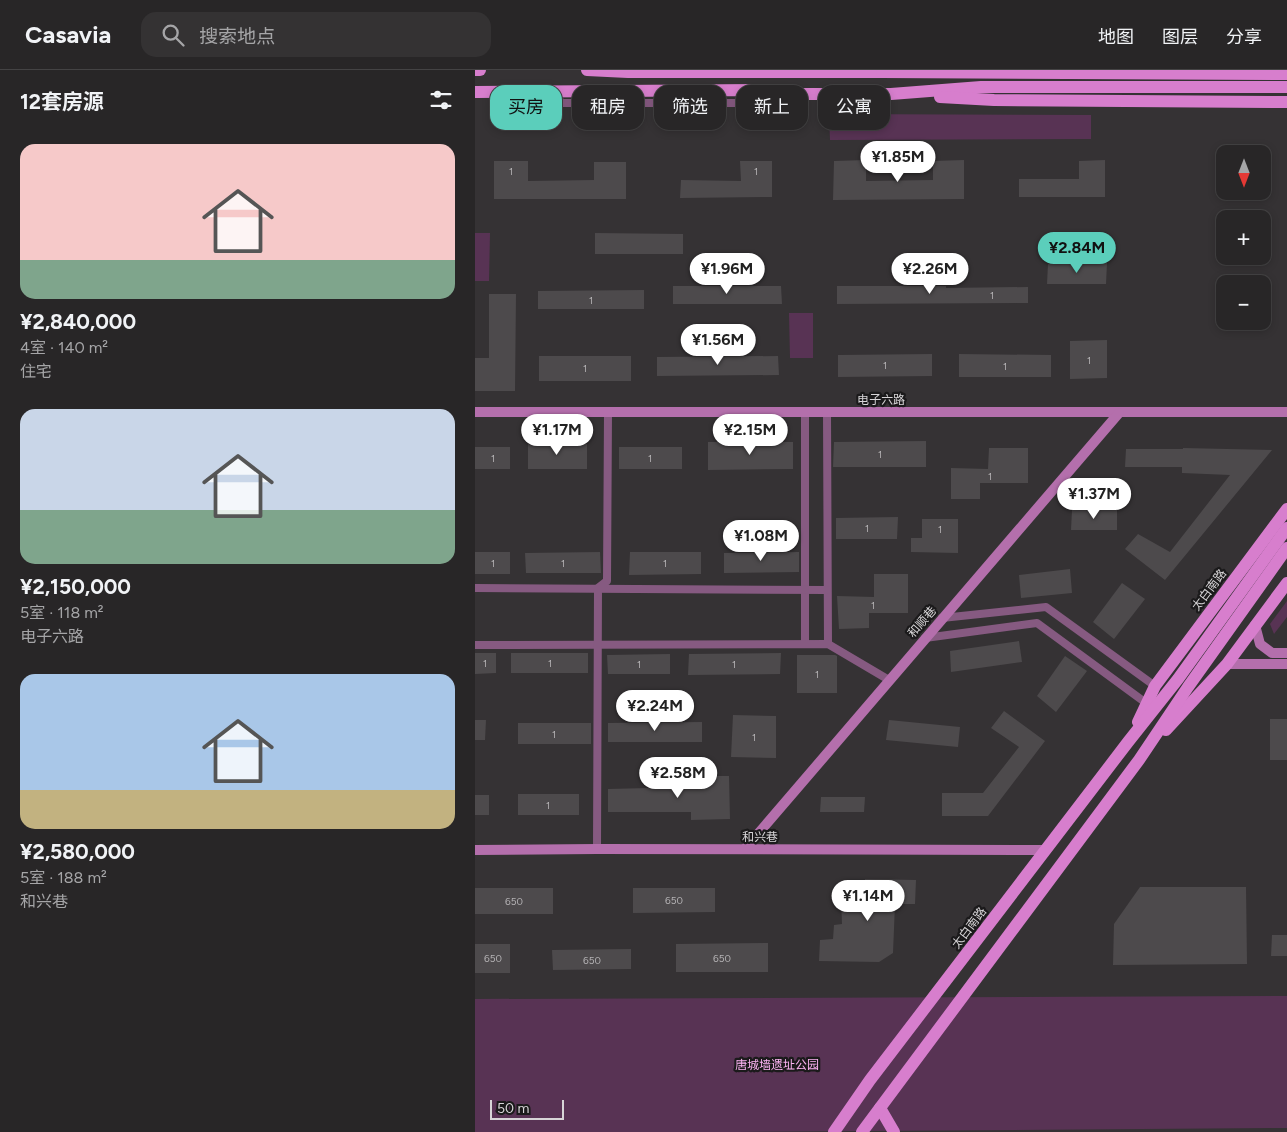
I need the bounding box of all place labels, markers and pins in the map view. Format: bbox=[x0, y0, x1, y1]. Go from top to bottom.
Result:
pin: ¥1.85M bbox=[857, 140, 939, 183]
pin: ¥2.84M bbox=[1036, 232, 1118, 274]
pin: ¥1.96M bbox=[686, 252, 768, 295]
pin: ¥2.26M bbox=[889, 252, 971, 295]
pin: ¥1.56M bbox=[677, 324, 759, 366]
pin: ¥1.17M bbox=[516, 414, 598, 456]
pin: ¥2.15M bbox=[709, 414, 791, 456]
pin: ¥1.37M bbox=[1053, 478, 1135, 520]
pin: ¥1.08M bbox=[720, 520, 802, 562]
pin: ¥2.24M bbox=[614, 690, 696, 732]
pin: ¥2.58M bbox=[637, 756, 719, 799]
pin: ¥1.14M bbox=[827, 880, 909, 922]

